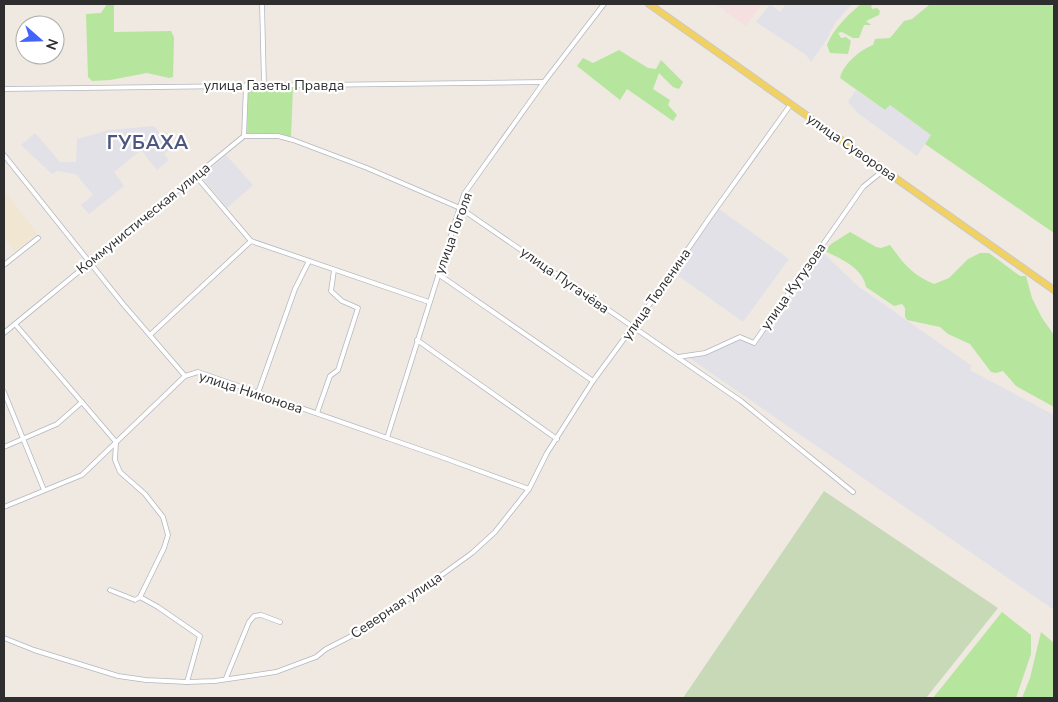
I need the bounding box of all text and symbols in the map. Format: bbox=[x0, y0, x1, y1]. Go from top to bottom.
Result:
north arrow bbox=[15, 15, 65, 65]
text: N bbox=[41, 36, 62, 52]
street label: улица Газеты Правда bbox=[204, 76, 344, 95]
street label: улица Суворова bbox=[803, 109, 901, 186]
district label: ГУБАХА bbox=[107, 130, 189, 156]
street label: Коммунистическая улица bbox=[72, 158, 214, 278]
street label: улица Гоголя bbox=[430, 190, 477, 277]
street label: улица Кутузова bbox=[756, 239, 831, 334]
street label: улица Пугачёва bbox=[516, 243, 613, 318]
street label: улица Тюленина bbox=[618, 244, 695, 344]
street label: улица Никонова bbox=[197, 367, 305, 418]
street label: Северная улица bbox=[347, 568, 446, 643]

